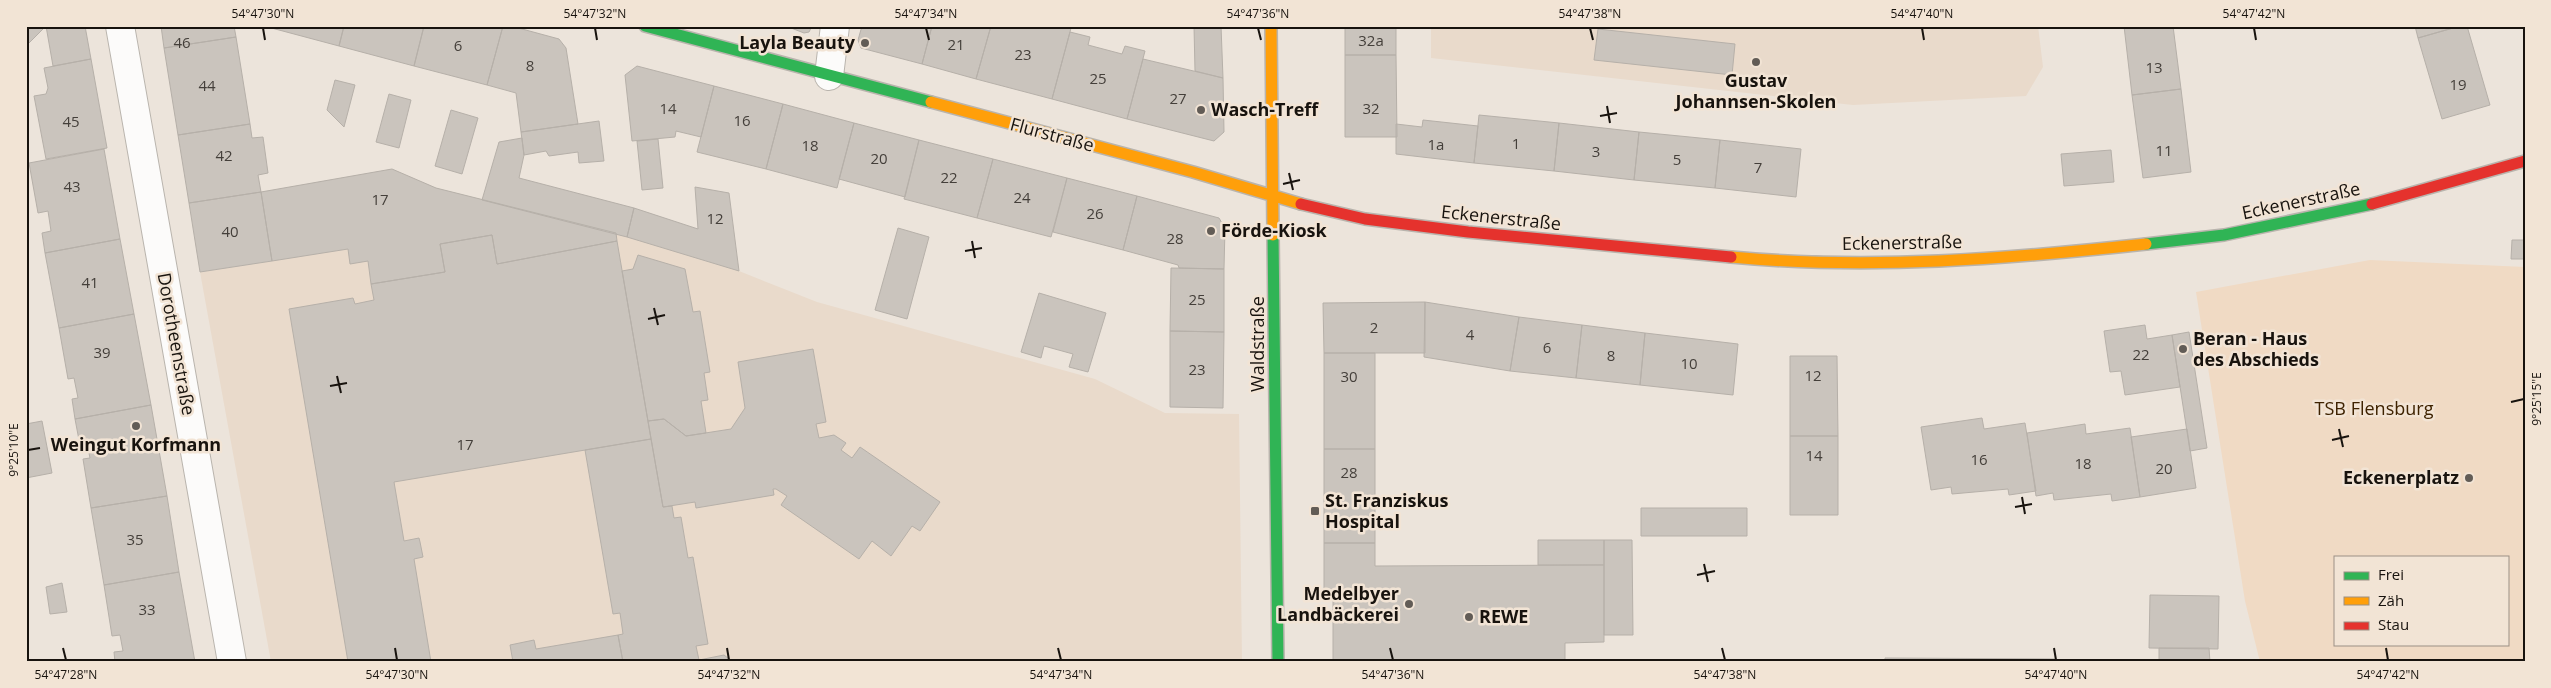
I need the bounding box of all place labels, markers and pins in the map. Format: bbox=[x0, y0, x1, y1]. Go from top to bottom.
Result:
place label: Layla Beauty bbox=[739, 30, 856, 54]
marker: Layla Beauty bbox=[859, 37, 871, 49]
marker: Gustav Johannsen-Skolen bbox=[1750, 56, 1762, 68]
place label: Gustav Johannsen-Skolen bbox=[1674, 68, 1836, 113]
place label: Wasch-Treff bbox=[1211, 97, 1319, 121]
marker: Wasch-Treff bbox=[1195, 104, 1207, 116]
place label: Förde-Kiosk bbox=[1221, 218, 1328, 242]
marker: Förde-Kiosk bbox=[1205, 225, 1217, 237]
place label: Beran - Haus des Abschieds bbox=[2193, 326, 2319, 371]
marker: Beran - Haus des Abschieds bbox=[2177, 343, 2189, 355]
marker: Weingut Korfmann bbox=[130, 420, 142, 432]
place label: Weingut Korfmann bbox=[51, 432, 221, 456]
place label: Eckenerplatz bbox=[2343, 465, 2459, 489]
marker: Eckenerplatz bbox=[2463, 472, 2475, 484]
place label: St. Franziskus Hospital bbox=[1325, 488, 1449, 533]
marker: St. Franziskus Hospital bbox=[1309, 505, 1321, 517]
place label: Medelbyer Landbäckerei bbox=[1277, 581, 1399, 626]
marker: Medelbyer Landbäckerei bbox=[1403, 598, 1415, 610]
place label: REWE bbox=[1479, 604, 1528, 628]
marker: REWE bbox=[1463, 611, 1475, 623]

